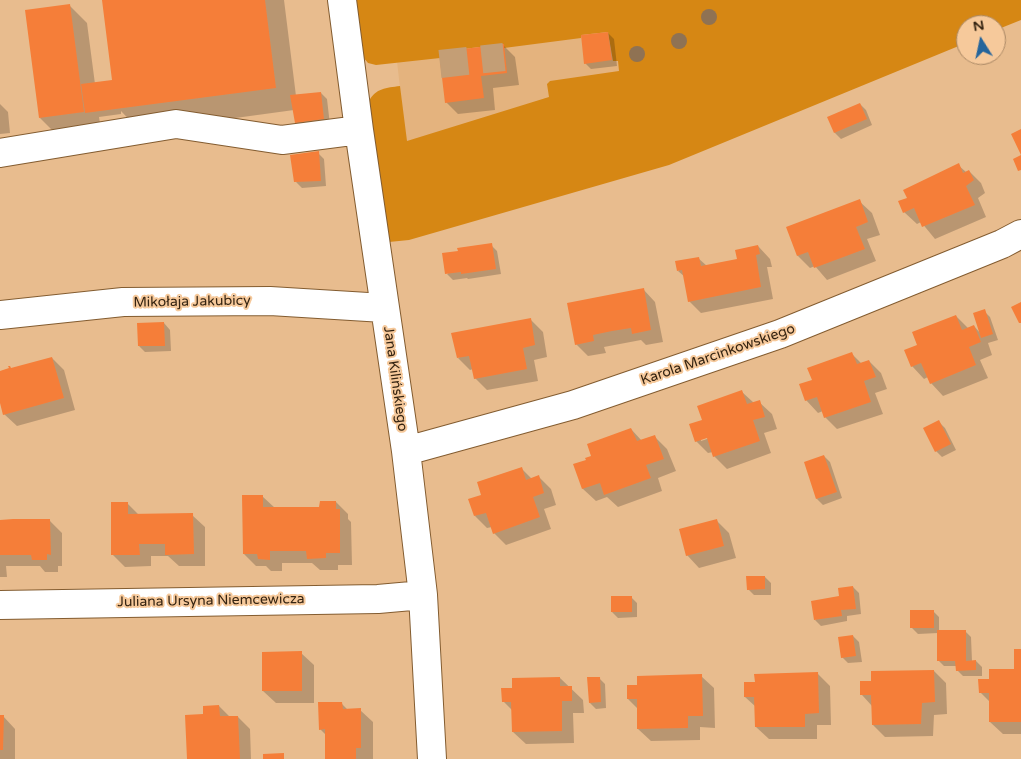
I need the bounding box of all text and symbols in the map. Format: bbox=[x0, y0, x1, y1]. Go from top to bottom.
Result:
north arrow bbox=[956, 15, 1006, 65]
text: N bbox=[971, 16, 985, 35]
street label: Mikołaja Jakubicy bbox=[133, 293, 251, 311]
street label: Karola Marcinkowskiego bbox=[639, 321, 797, 389]
street label: Jana Kilińskiego bbox=[379, 325, 411, 433]
street label: Juliana Ursyna Niemcewicza bbox=[117, 591, 305, 611]

